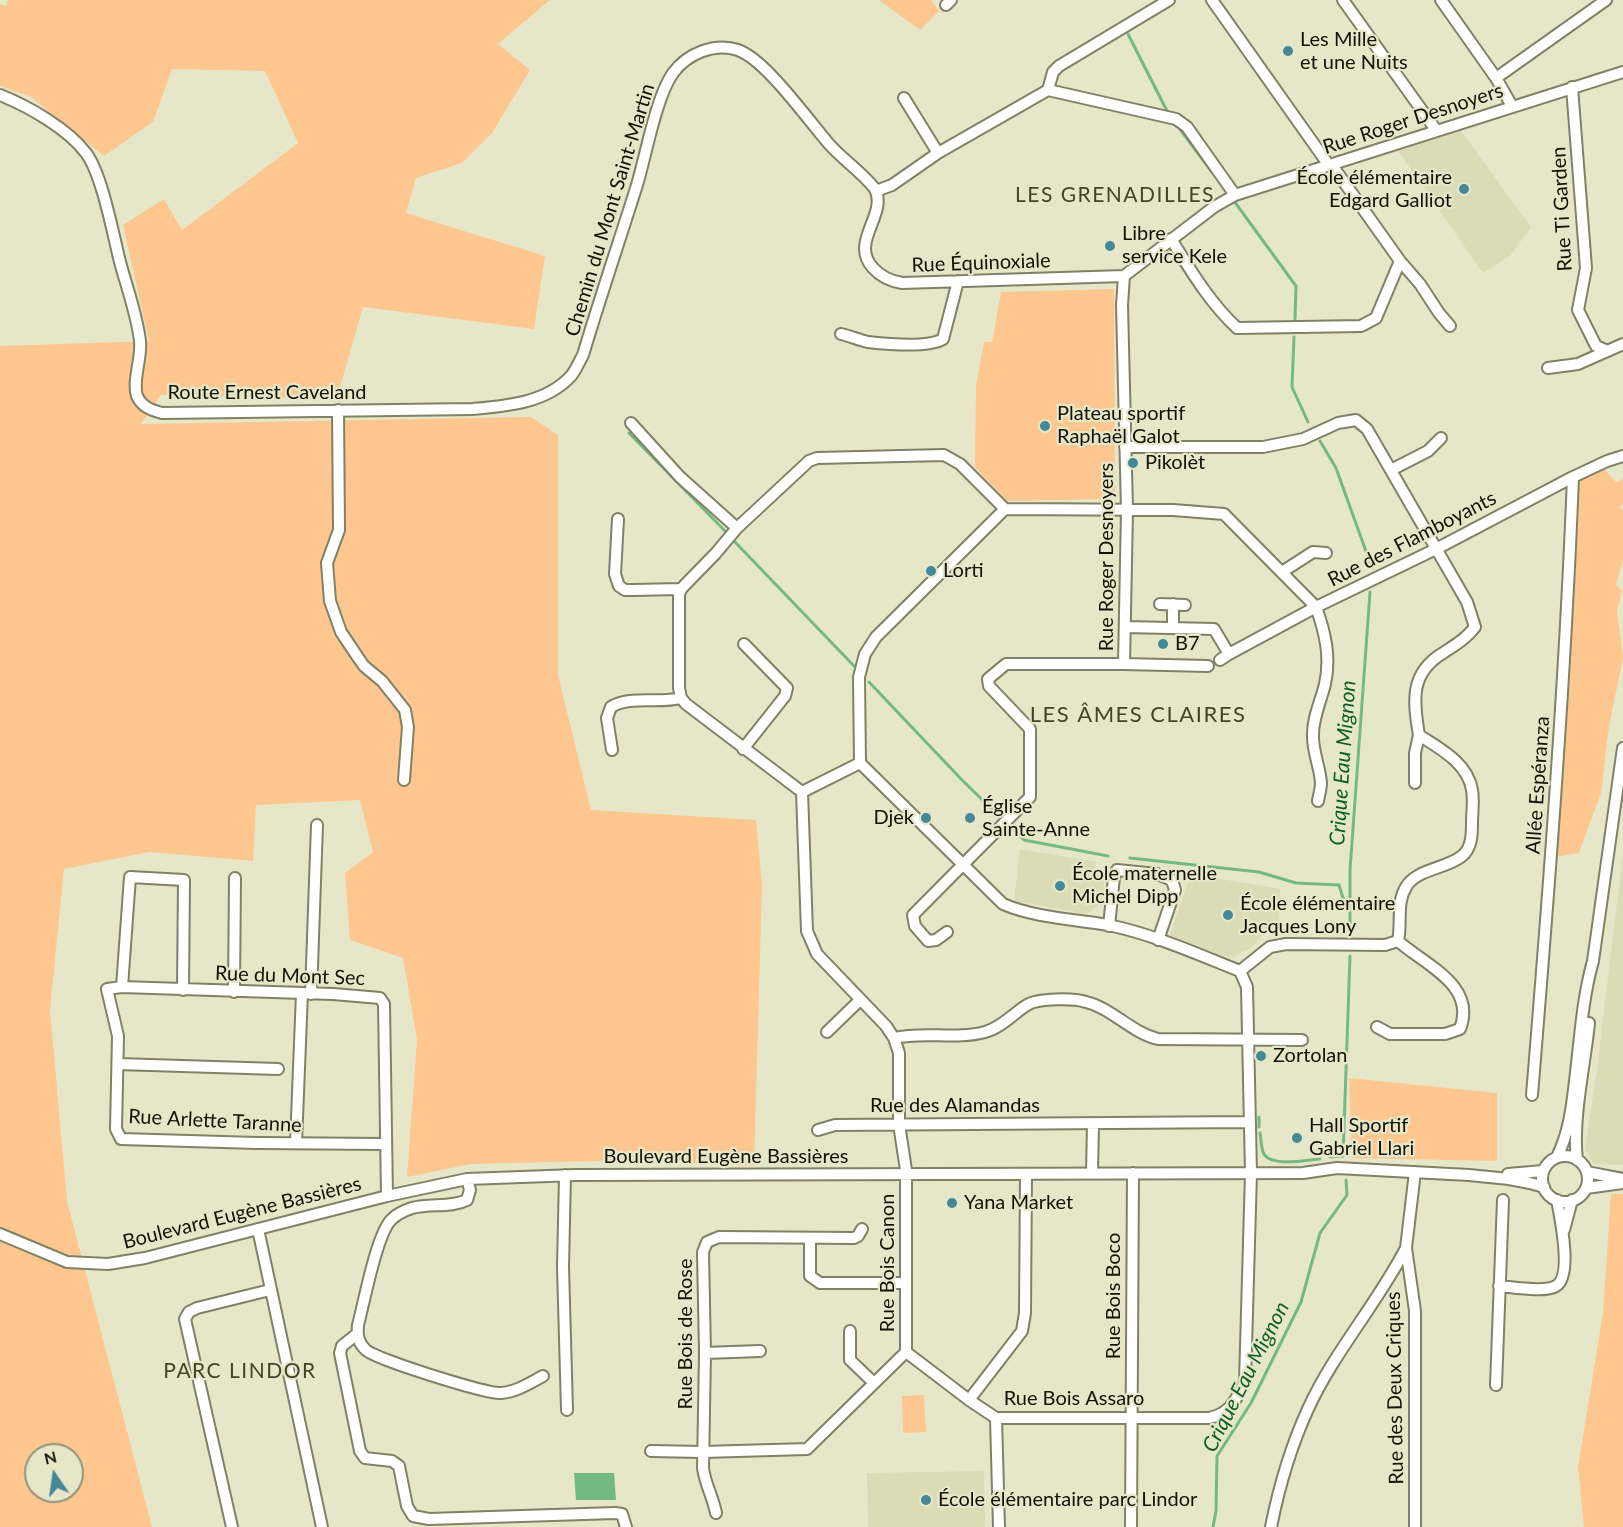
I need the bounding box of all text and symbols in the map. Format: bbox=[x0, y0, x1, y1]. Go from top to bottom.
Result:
place label: Les Mille et une Nuits bbox=[1300, 28, 1408, 75]
marker: Les Mille et une Nuits bbox=[1281, 44, 1295, 58]
street label: Rue Roger Desnoyers bbox=[1320, 78, 1506, 160]
street label: Chemin du Mont Saint-Martin bbox=[560, 81, 660, 339]
street label: Rue Ti Garden bbox=[1547, 146, 1577, 272]
place label: École élémentaire Edgard Galliot bbox=[1297, 166, 1452, 213]
district label: LES GRENADILLES bbox=[1015, 182, 1215, 208]
marker: École élémentaire Edgard Galliot bbox=[1457, 182, 1471, 196]
place label: Libre service Kele bbox=[1122, 222, 1227, 269]
marker: Libre service Kele bbox=[1103, 239, 1117, 253]
street label: Rue Équinoxiale bbox=[911, 249, 1051, 277]
street label: Route Ernest Caveland bbox=[167, 381, 367, 405]
place label: Plateau sportif Raphaël Galot bbox=[1057, 402, 1185, 449]
marker: Plateau sportif Raphaël Galot bbox=[1038, 419, 1052, 433]
place label: Pikolèt bbox=[1145, 451, 1205, 475]
marker: Pikolèt bbox=[1126, 456, 1140, 470]
street label: Rue Roger Desnoyers bbox=[1095, 463, 1119, 651]
street label: Rue des Flamboyants bbox=[1324, 486, 1500, 592]
place label: Lorti bbox=[943, 559, 983, 583]
marker: Lorti bbox=[924, 564, 938, 578]
place label: B7 bbox=[1175, 632, 1200, 656]
marker: B7 bbox=[1156, 637, 1170, 651]
water label: Crique Eau Mignon bbox=[1325, 680, 1361, 846]
district label: LES ÂMES CLAIRES bbox=[1030, 702, 1246, 728]
street label: Allée Espéranza bbox=[1521, 715, 1555, 855]
place label: Église Sainte-Anne bbox=[982, 795, 1090, 842]
place label: Djek bbox=[873, 806, 914, 830]
marker: Djek bbox=[919, 811, 933, 825]
marker: Église Sainte-Anne bbox=[963, 811, 977, 825]
place label: École maternelle Michel Dipp bbox=[1072, 862, 1217, 909]
marker: École maternelle Michel Dipp bbox=[1053, 879, 1067, 893]
place label: École élémentaire Jacques Lony bbox=[1240, 892, 1395, 939]
marker: École élémentaire Jacques Lony bbox=[1221, 908, 1235, 922]
street label: Rue du Mont Sec bbox=[215, 961, 365, 991]
place label: Zortolan bbox=[1273, 1044, 1347, 1068]
marker: Zortolan bbox=[1254, 1049, 1268, 1063]
street label: Rue des Alamandas bbox=[870, 1094, 1040, 1118]
street label: Rue Arlette Taranne bbox=[128, 1104, 302, 1138]
place label: Hall Sportif Gabriel Llari bbox=[1309, 1114, 1414, 1161]
marker: Hall Sportif Gabriel Llari bbox=[1290, 1131, 1304, 1145]
street label: Boulevard Eugène Bassières bbox=[604, 1145, 848, 1169]
street label: Boulevard Eugène Bassières bbox=[120, 1172, 364, 1254]
place label: Yana Market bbox=[964, 1191, 1073, 1215]
street label: Rue Bois Canon bbox=[876, 1194, 900, 1332]
marker: Yana Market bbox=[945, 1196, 959, 1210]
street label: Rue Bois Boco bbox=[1102, 1233, 1126, 1359]
street label: Rue Bois de Rose bbox=[674, 1259, 698, 1409]
street label: Rue des Deux Criques bbox=[1381, 1291, 1409, 1485]
water label: Crique Eau Mignon bbox=[1197, 1298, 1295, 1456]
district label: PARC LINDOR bbox=[163, 1358, 317, 1384]
street label: Rue Bois Assaro bbox=[1004, 1387, 1144, 1411]
north arrow bbox=[24, 1443, 84, 1503]
text: N bbox=[42, 1446, 58, 1468]
place label: École élémentaire parc Lindor bbox=[938, 1488, 1197, 1512]
marker: École élémentaire parc Lindor bbox=[919, 1493, 933, 1507]

